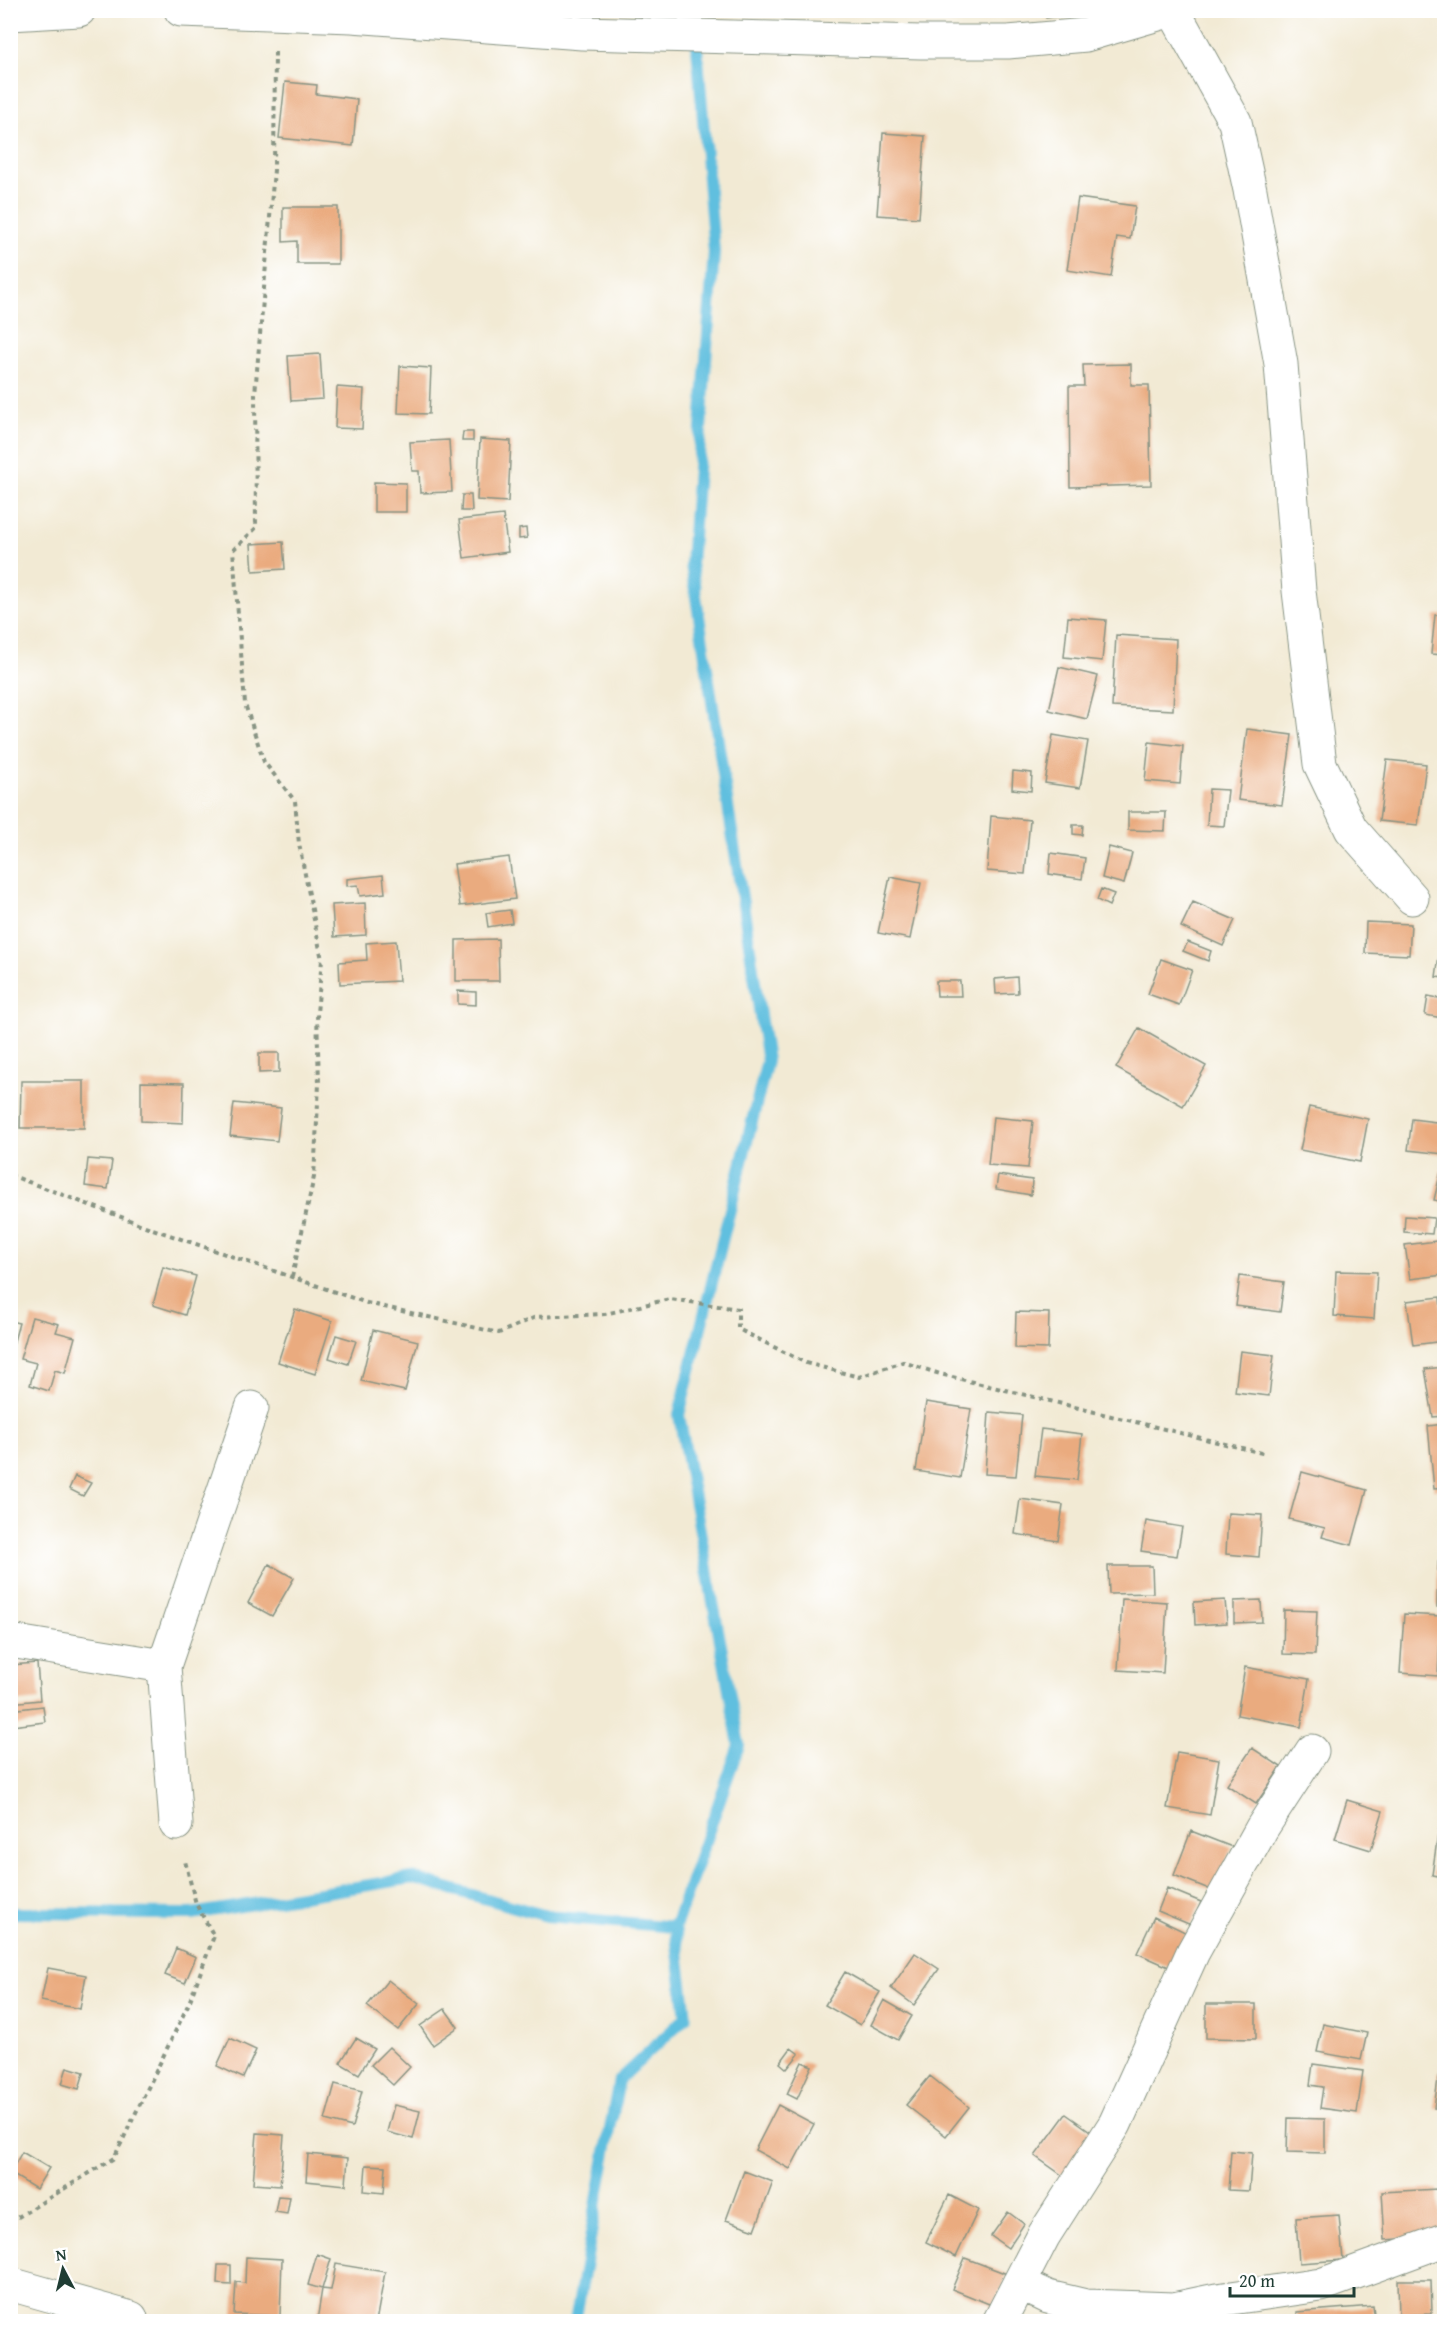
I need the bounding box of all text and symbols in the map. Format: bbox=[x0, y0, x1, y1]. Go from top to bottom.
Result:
north arrow bbox=[33, 2239, 93, 2299]
text: N bbox=[54, 2242, 68, 2267]
scale bar bbox=[1230, 2260, 1354, 2298]
text: 20 m bbox=[1239, 2267, 1275, 2294]

